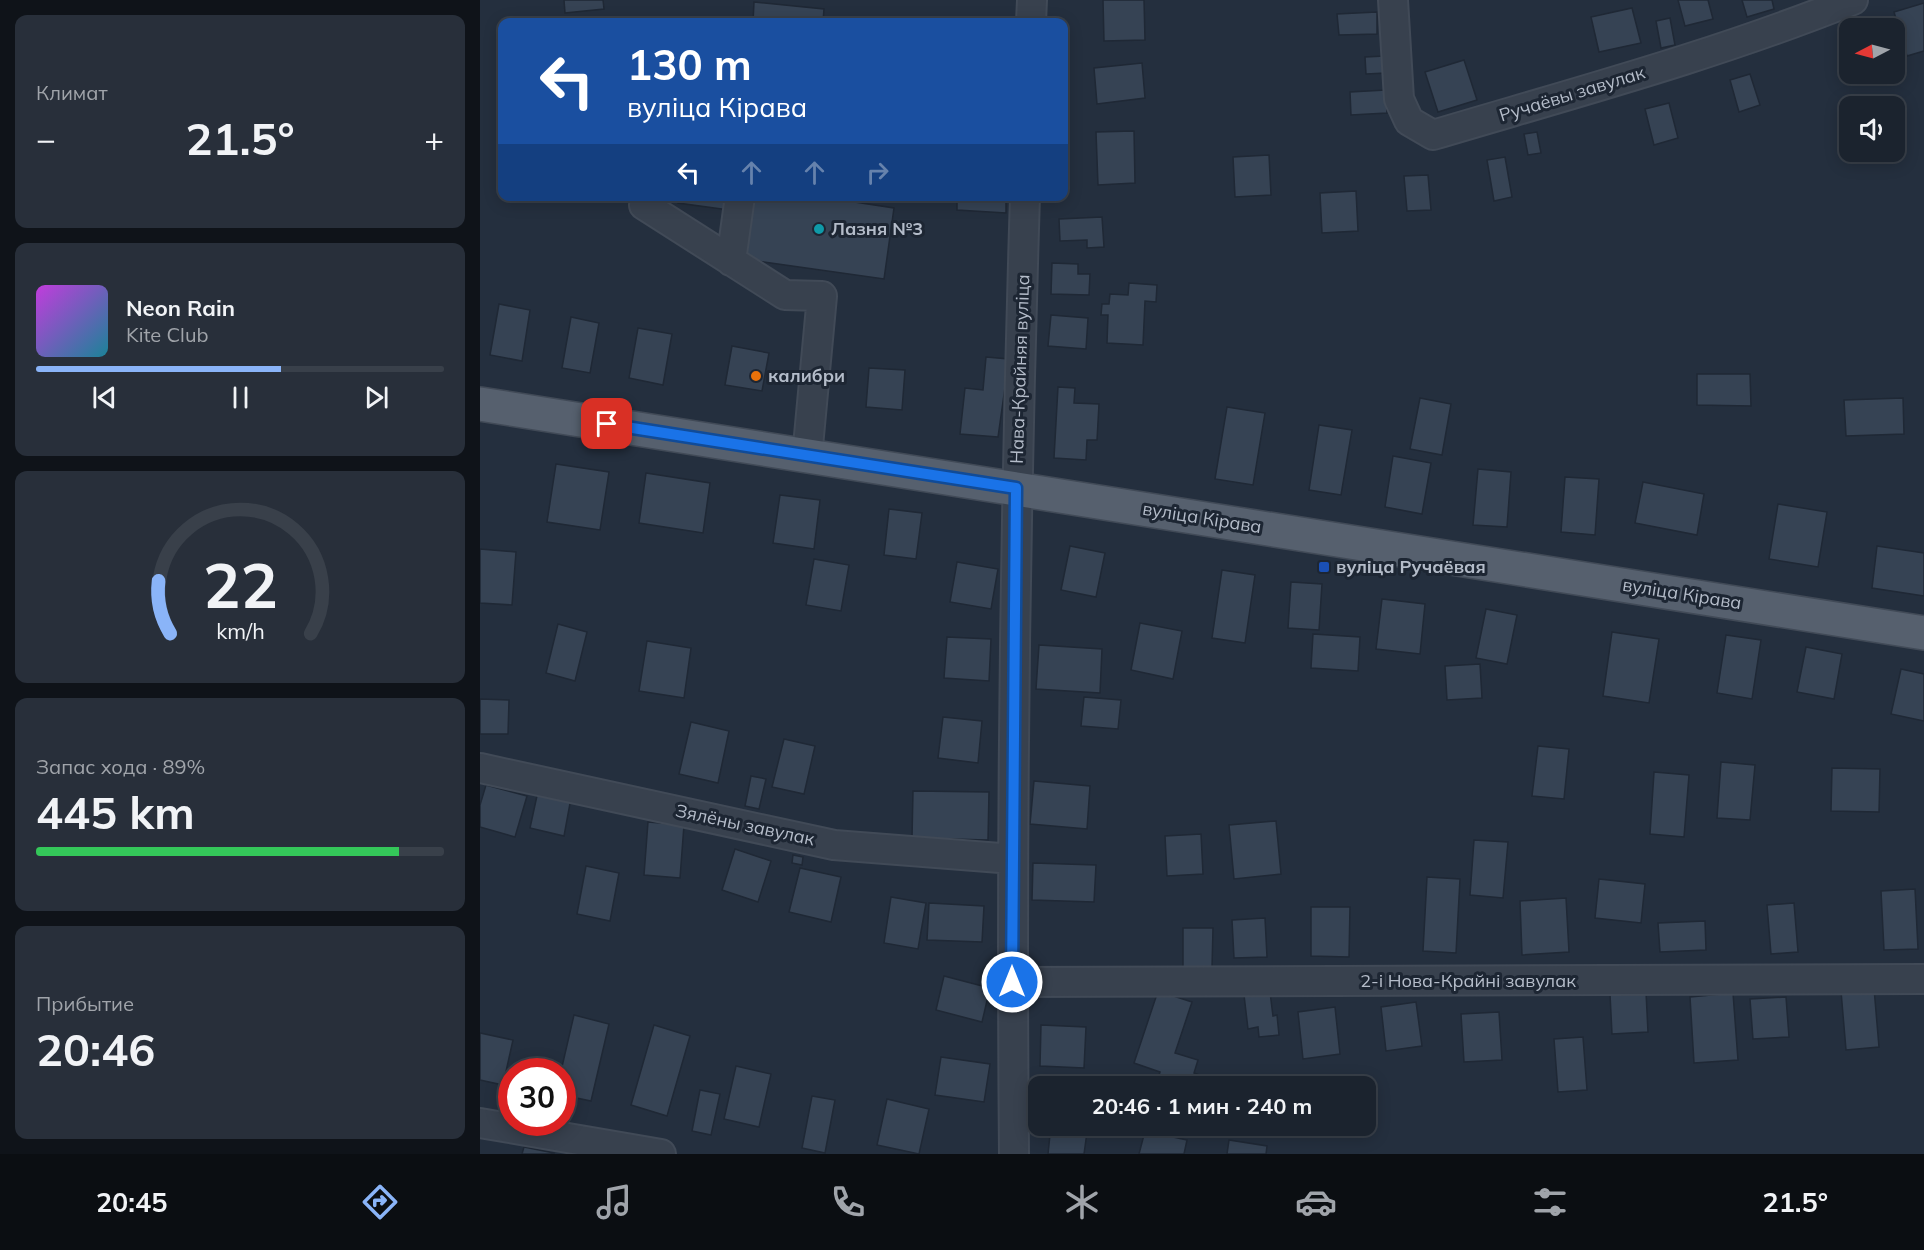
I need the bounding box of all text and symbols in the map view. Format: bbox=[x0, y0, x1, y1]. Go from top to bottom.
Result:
north arrow bbox=[1839, 18, 1905, 84]
map controls bbox=[1839, 18, 1905, 162]
text: 130 m bbox=[627, 38, 752, 91]
icon: left bbox=[528, 42, 606, 120]
street label: Ручаёвы завулак bbox=[1496, 60, 1648, 127]
text: Климат bbox=[36, 80, 108, 105]
text: вуліца Кірава bbox=[627, 90, 807, 124]
button: sound bbox=[1839, 96, 1905, 162]
text: 21.5° bbox=[185, 110, 295, 166]
text: − bbox=[36, 118, 56, 159]
text: + bbox=[424, 118, 444, 159]
icon: left bbox=[672, 156, 705, 189]
icon: ahead bbox=[735, 156, 768, 189]
icon: ahead bbox=[798, 156, 831, 189]
icon: right bbox=[861, 156, 894, 189]
place label: Лазня №3 bbox=[831, 217, 923, 240]
marker: Лазня №3 bbox=[812, 222, 826, 236]
street label: Нава-Крайняя вуліца bbox=[1005, 274, 1034, 464]
text: Neon Rain bbox=[126, 294, 235, 322]
text: Kite Club bbox=[126, 322, 208, 347]
place label: калибри bbox=[768, 364, 845, 387]
marker: калибри bbox=[749, 369, 763, 383]
icon: previous bbox=[88, 381, 121, 414]
icon: pause bbox=[224, 381, 257, 414]
icon: next bbox=[360, 381, 393, 414]
pin bbox=[581, 398, 632, 449]
icon: arrive bbox=[590, 407, 623, 440]
street label: вуліца Кірава bbox=[1141, 497, 1263, 538]
text: 22 bbox=[203, 545, 277, 624]
place label: вуліца Ручаёвая bbox=[1336, 555, 1486, 578]
marker: вуліца Ручаёвая bbox=[1317, 560, 1331, 574]
street label: вуліца Кірава bbox=[1621, 573, 1743, 614]
text: km/h bbox=[216, 617, 264, 644]
text: Запас хода · 89% bbox=[36, 754, 205, 779]
text: 445 km bbox=[36, 784, 195, 840]
street label: Зялёны завулак bbox=[673, 799, 817, 851]
position arrow bbox=[980, 950, 1044, 1014]
street label: 2-і Нова-Крайні завулак bbox=[1360, 969, 1576, 992]
text: Прибытие bbox=[36, 991, 134, 1016]
text: 20:46 bbox=[36, 1021, 155, 1077]
speed limit sign: 30 bbox=[498, 1058, 576, 1136]
text: 20:46 · 1 мин · 240 m bbox=[1092, 1092, 1312, 1120]
icon: directions bbox=[359, 1181, 401, 1223]
icon: music bbox=[593, 1181, 635, 1223]
icon: phone bbox=[827, 1181, 869, 1223]
icon: climate bbox=[1061, 1181, 1103, 1223]
icon: car bbox=[1295, 1181, 1337, 1223]
icon: filters bbox=[1529, 1181, 1571, 1223]
text: 20:45 bbox=[96, 1185, 167, 1219]
text: 21.5° bbox=[1762, 1185, 1828, 1219]

